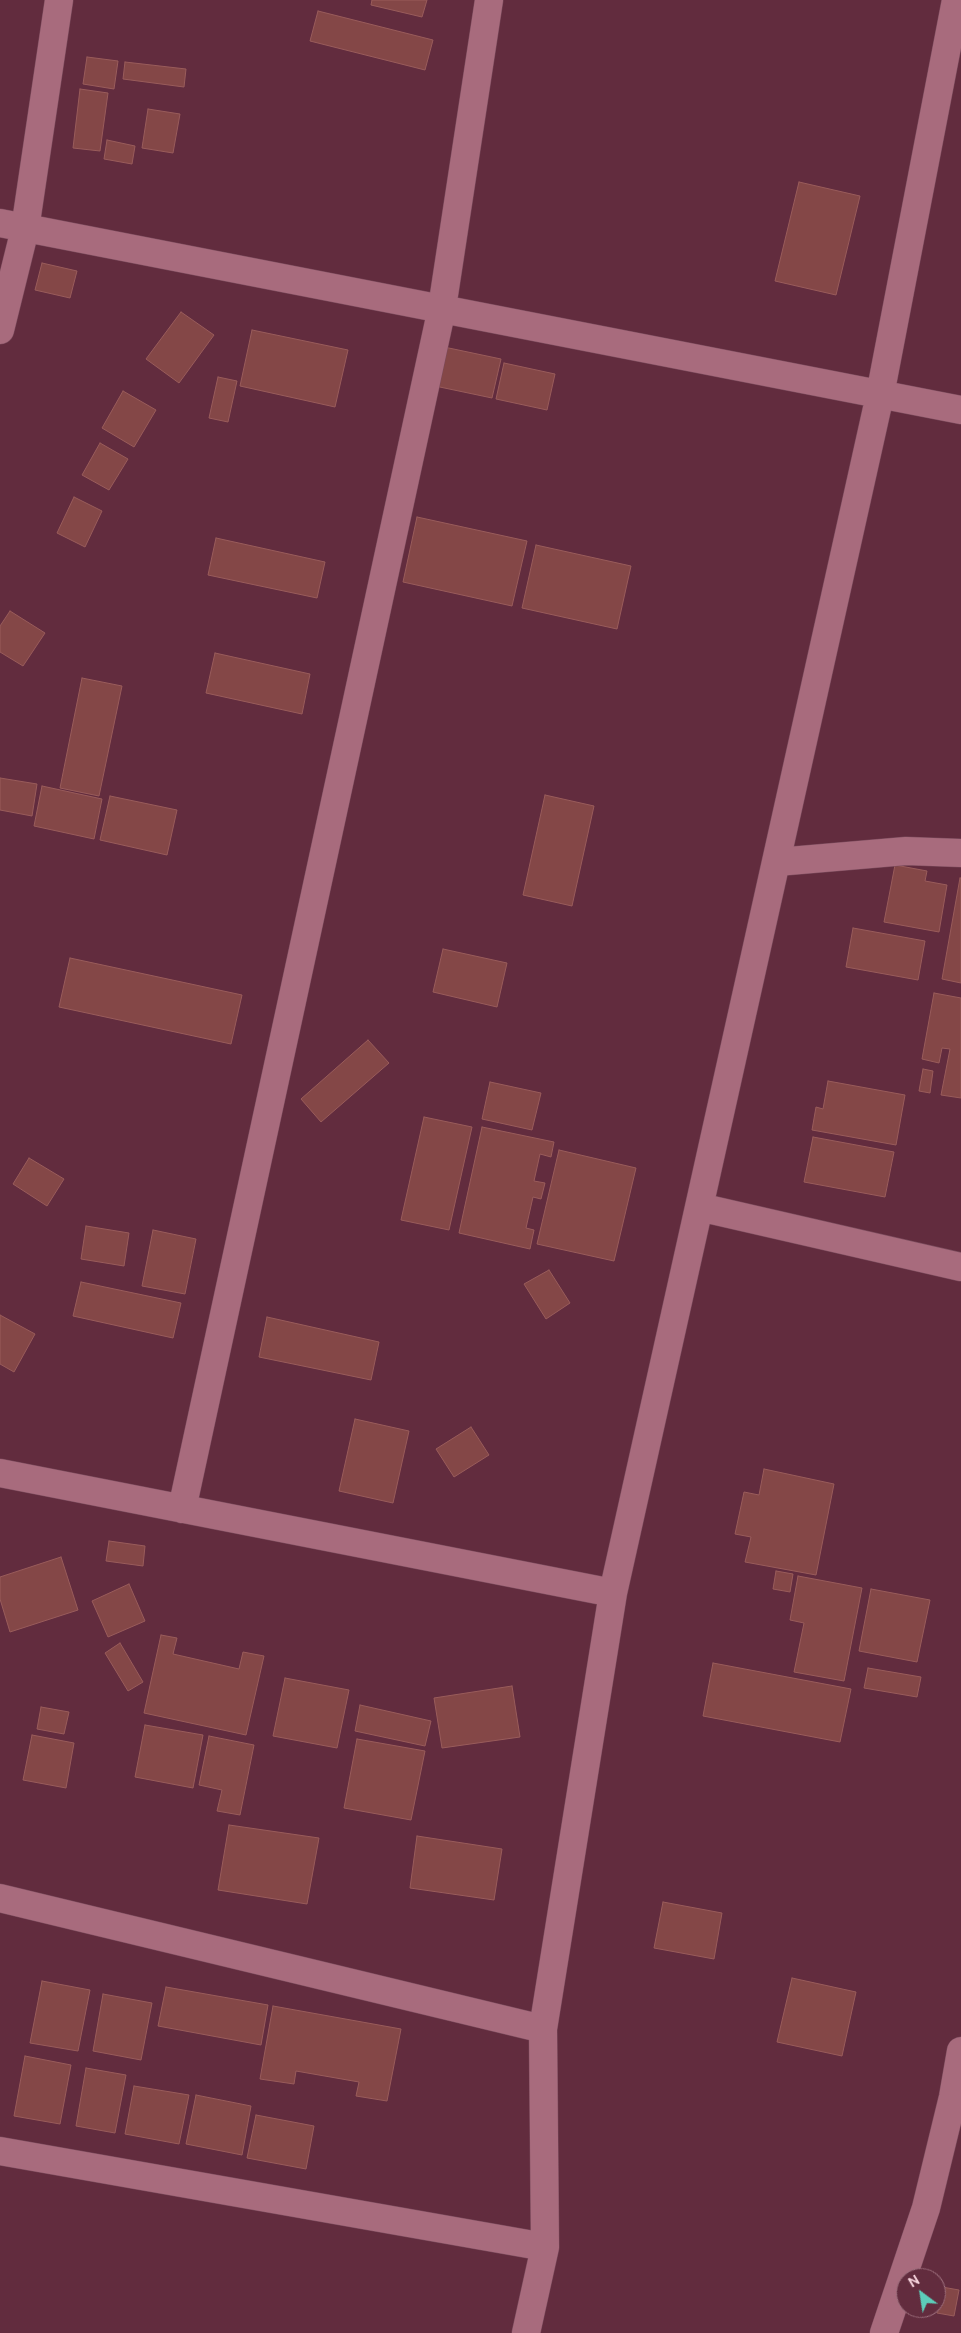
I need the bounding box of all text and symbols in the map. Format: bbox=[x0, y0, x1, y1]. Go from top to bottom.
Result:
north arrow bbox=[896, 2268, 946, 2318]
text: N bbox=[905, 2271, 922, 2291]

